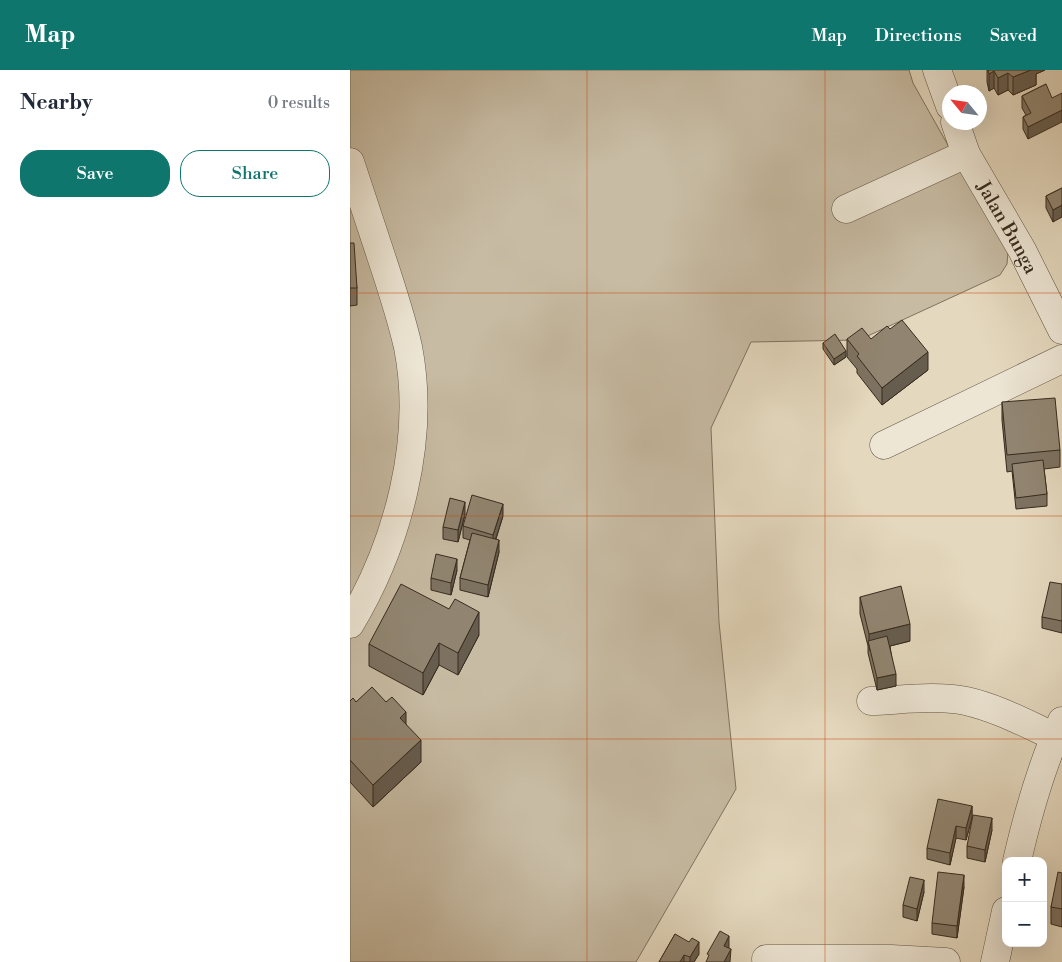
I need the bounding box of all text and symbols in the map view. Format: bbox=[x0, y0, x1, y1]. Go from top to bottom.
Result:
text: Map bbox=[25, 20, 75, 50]
text: Map bbox=[811, 24, 847, 47]
text: Directions bbox=[875, 24, 962, 47]
text: Saved bbox=[990, 24, 1037, 47]
north arrow bbox=[942, 85, 987, 130]
text: Nearby bbox=[20, 90, 93, 116]
text: 0 results bbox=[268, 93, 330, 113]
button: Save bbox=[20, 150, 170, 197]
button: Share bbox=[180, 150, 330, 197]
street label: Jalan Bunga bbox=[971, 176, 1043, 278]
map controls bbox=[1002, 857, 1047, 947]
button: + bbox=[1002, 857, 1047, 902]
button: − bbox=[1002, 902, 1047, 947]

